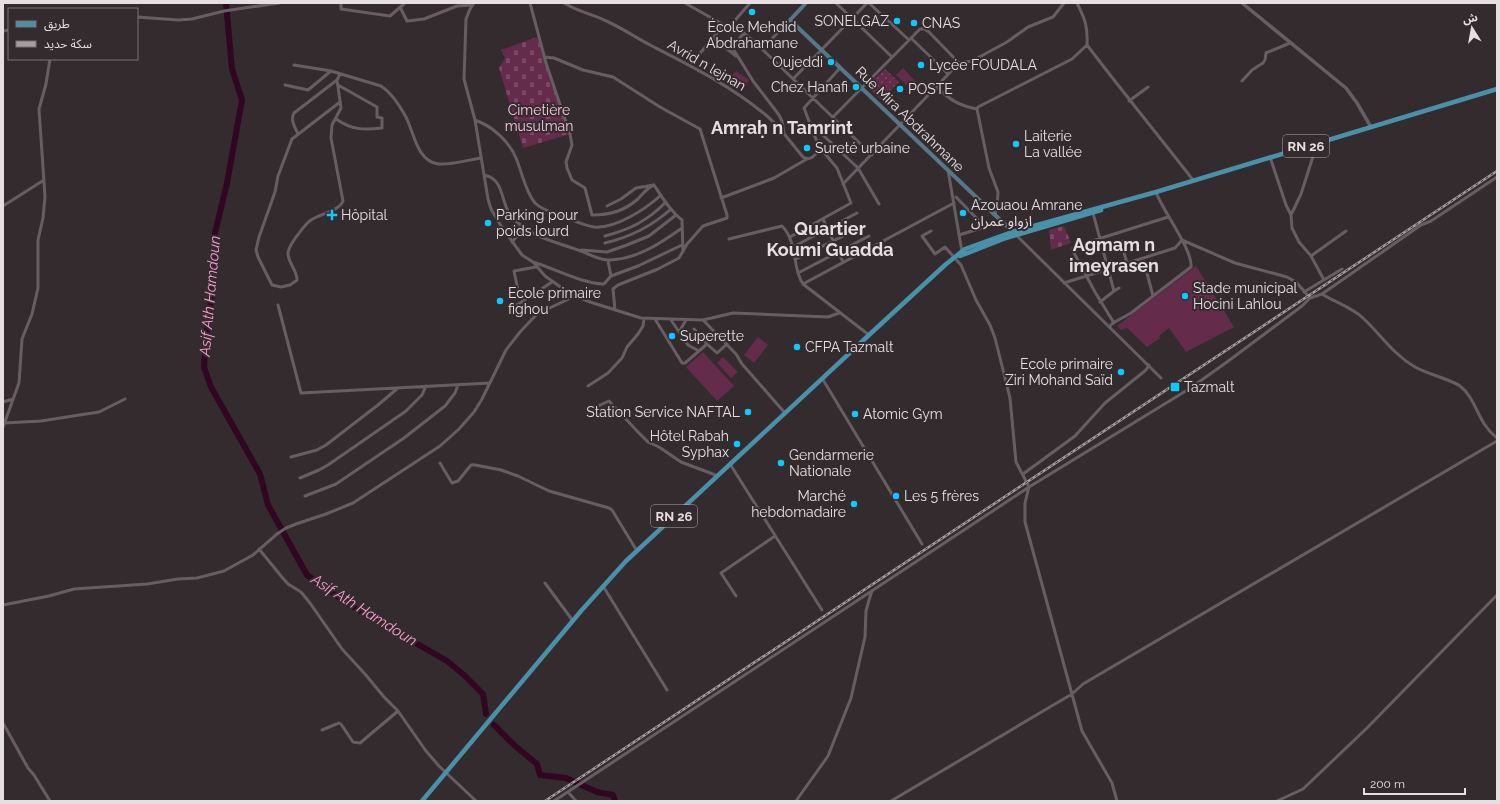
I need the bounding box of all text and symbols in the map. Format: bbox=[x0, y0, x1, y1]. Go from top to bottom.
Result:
marker: École Mehdid Abdrahamane bbox=[747, 7, 757, 17]
legend bbox=[8, 8, 138, 60]
north arrow bbox=[1452, 8, 1492, 48]
text: ش bbox=[1462, 11, 1479, 26]
place label: SONELGAZ bbox=[815, 13, 889, 29]
place label: CNAS bbox=[922, 15, 961, 31]
marker: SONELGAZ bbox=[892, 16, 902, 26]
text: طريق bbox=[44, 17, 70, 32]
place label: École Mehdid Abdrahamane bbox=[706, 18, 798, 51]
marker: CNAS bbox=[909, 18, 919, 28]
street label: Avrid n lejnan bbox=[665, 36, 749, 94]
text: سكة حديد bbox=[44, 37, 92, 51]
place label: Oujeddi bbox=[772, 54, 823, 70]
marker: Oujeddi bbox=[826, 57, 836, 67]
place label: Lycée FOUDALA bbox=[929, 57, 1037, 73]
marker: Lycée FOUDALA bbox=[916, 60, 926, 70]
street label: Rue Mira Abdrahmane bbox=[852, 63, 968, 175]
place label: Chez Hanafi bbox=[771, 79, 848, 95]
place label: POSTE bbox=[908, 81, 953, 97]
marker: Chez Hanafi bbox=[851, 82, 861, 92]
marker: POSTE bbox=[895, 84, 905, 94]
park label: Cimetière musulman bbox=[505, 102, 573, 134]
district label: Amṛaḥ n Tamrint bbox=[711, 117, 853, 138]
place label: Laiterie La vallée bbox=[1024, 128, 1082, 160]
road number: RN 26 bbox=[1283, 135, 1329, 157]
marker: Laiterie La vallée bbox=[1011, 139, 1021, 149]
place label: Sureté urbaine bbox=[815, 140, 910, 156]
marker: Sureté urbaine bbox=[802, 143, 812, 153]
place label: Azouaou Amrane ازواو عمران bbox=[971, 197, 1082, 230]
place label: Hôpital bbox=[341, 207, 388, 223]
place label: Parking pour poids lourd bbox=[496, 207, 578, 239]
marker: Azouaou Amrane ازواو عمران bbox=[958, 208, 968, 218]
marker: Hôpital bbox=[326, 209, 338, 221]
marker: Parking pour poids lourd bbox=[483, 218, 493, 228]
district label: Quartier Koumi Guadda bbox=[766, 218, 894, 260]
district label: Agmam n imeɣrasen bbox=[1069, 234, 1159, 276]
water label: Asif Ath Hamdoun bbox=[196, 235, 224, 358]
place label: Stade municipal Hocini Lahlou bbox=[1193, 280, 1298, 312]
place label: Ecole primaire fighou bbox=[508, 285, 601, 317]
marker: Stade municipal Hocini Lahlou bbox=[1180, 291, 1190, 301]
marker: Ecole primaire fighou bbox=[495, 296, 505, 306]
place label: Superette bbox=[680, 328, 744, 344]
marker: Superette bbox=[667, 331, 677, 341]
place label: CFPA Tazmalt bbox=[805, 339, 894, 355]
marker: CFPA Tazmalt bbox=[792, 342, 802, 352]
place label: Ecole primaire Ziri Mohand Saïd bbox=[1005, 356, 1113, 388]
marker: Ecole primaire Ziri Mohand Saïd bbox=[1116, 367, 1126, 377]
place label: Tazmalt bbox=[1184, 379, 1235, 395]
marker: Tazmalt bbox=[1169, 381, 1181, 393]
place label: Station Service NAFTAL bbox=[586, 404, 740, 420]
place label: Atomic Gym bbox=[863, 406, 943, 422]
marker: Station Service NAFTAL bbox=[743, 407, 753, 417]
marker: Atomic Gym bbox=[850, 409, 860, 419]
place label: Hôtel Rabah Syphax bbox=[650, 428, 729, 460]
marker: Hôtel Rabah Syphax bbox=[732, 439, 742, 449]
place label: Gendarmerie Nationale bbox=[789, 447, 874, 479]
marker: Gendarmerie Nationale bbox=[776, 458, 786, 468]
place label: Marché hebdomadaire bbox=[751, 488, 846, 520]
place label: Les 5 frères bbox=[904, 488, 979, 504]
marker: Les 5 frères bbox=[891, 491, 901, 501]
marker: Marché hebdomadaire bbox=[849, 499, 859, 509]
road number: RN 26 bbox=[651, 505, 697, 527]
water label: Asif Ath Hamdoun bbox=[307, 570, 420, 650]
scale bar bbox=[1364, 770, 1465, 796]
text: 200 m bbox=[1370, 777, 1405, 791]

